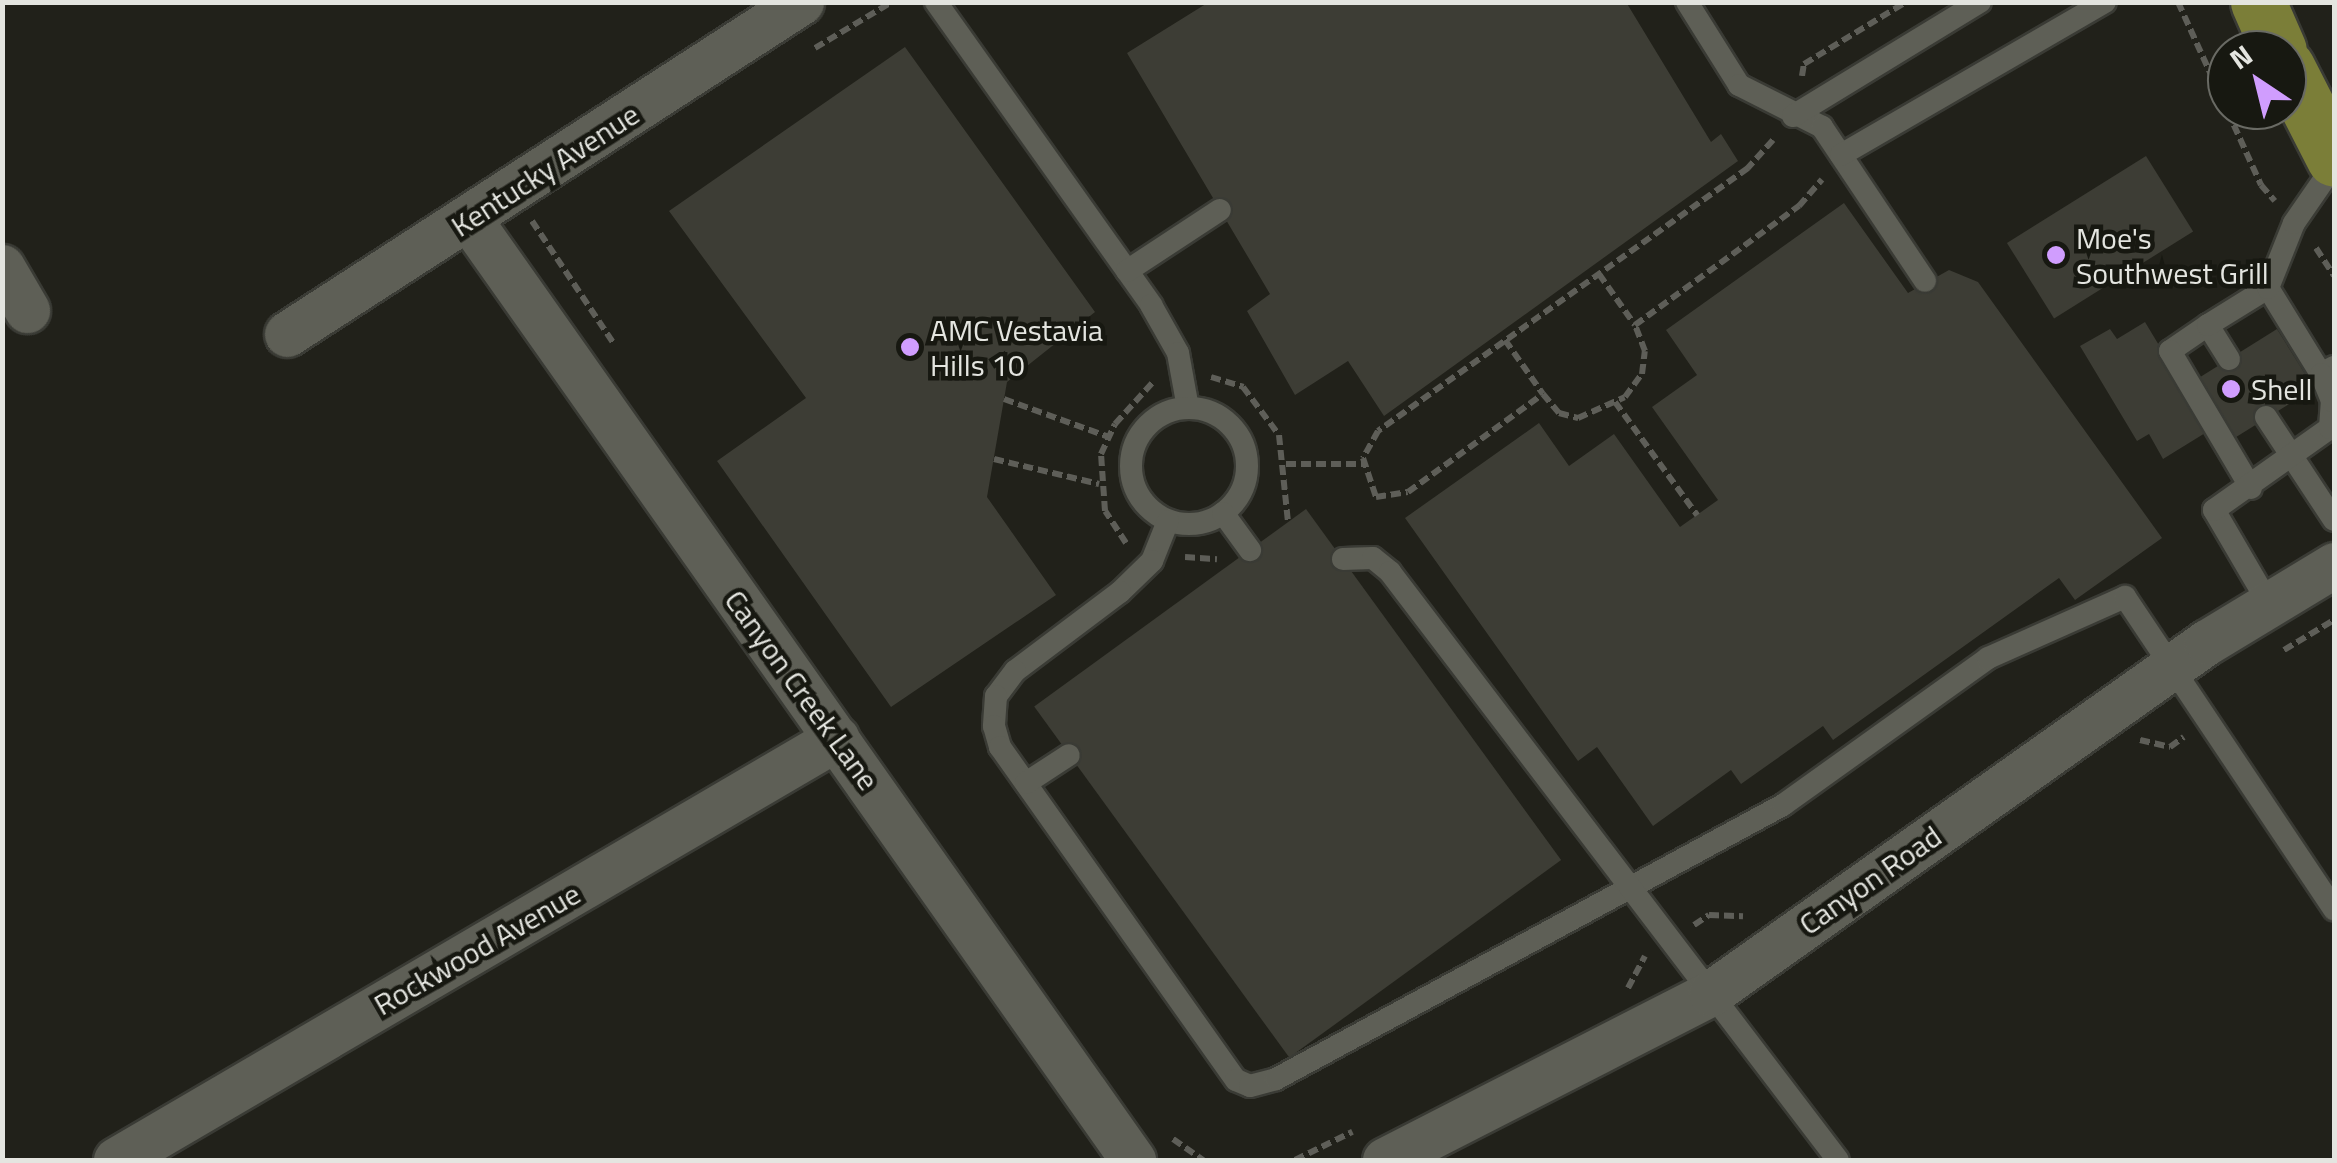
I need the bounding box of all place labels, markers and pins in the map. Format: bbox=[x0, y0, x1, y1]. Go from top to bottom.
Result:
place label: Moe's Southwest Grill bbox=[2076, 220, 2269, 290]
marker: Moe's Southwest Grill bbox=[2045, 244, 2067, 266]
place label: AMC Vestavia Hills 10 bbox=[930, 312, 1103, 382]
marker: AMC Vestavia Hills 10 bbox=[899, 336, 921, 358]
place label: Shell bbox=[2251, 371, 2312, 407]
marker: Shell bbox=[2220, 378, 2242, 400]

